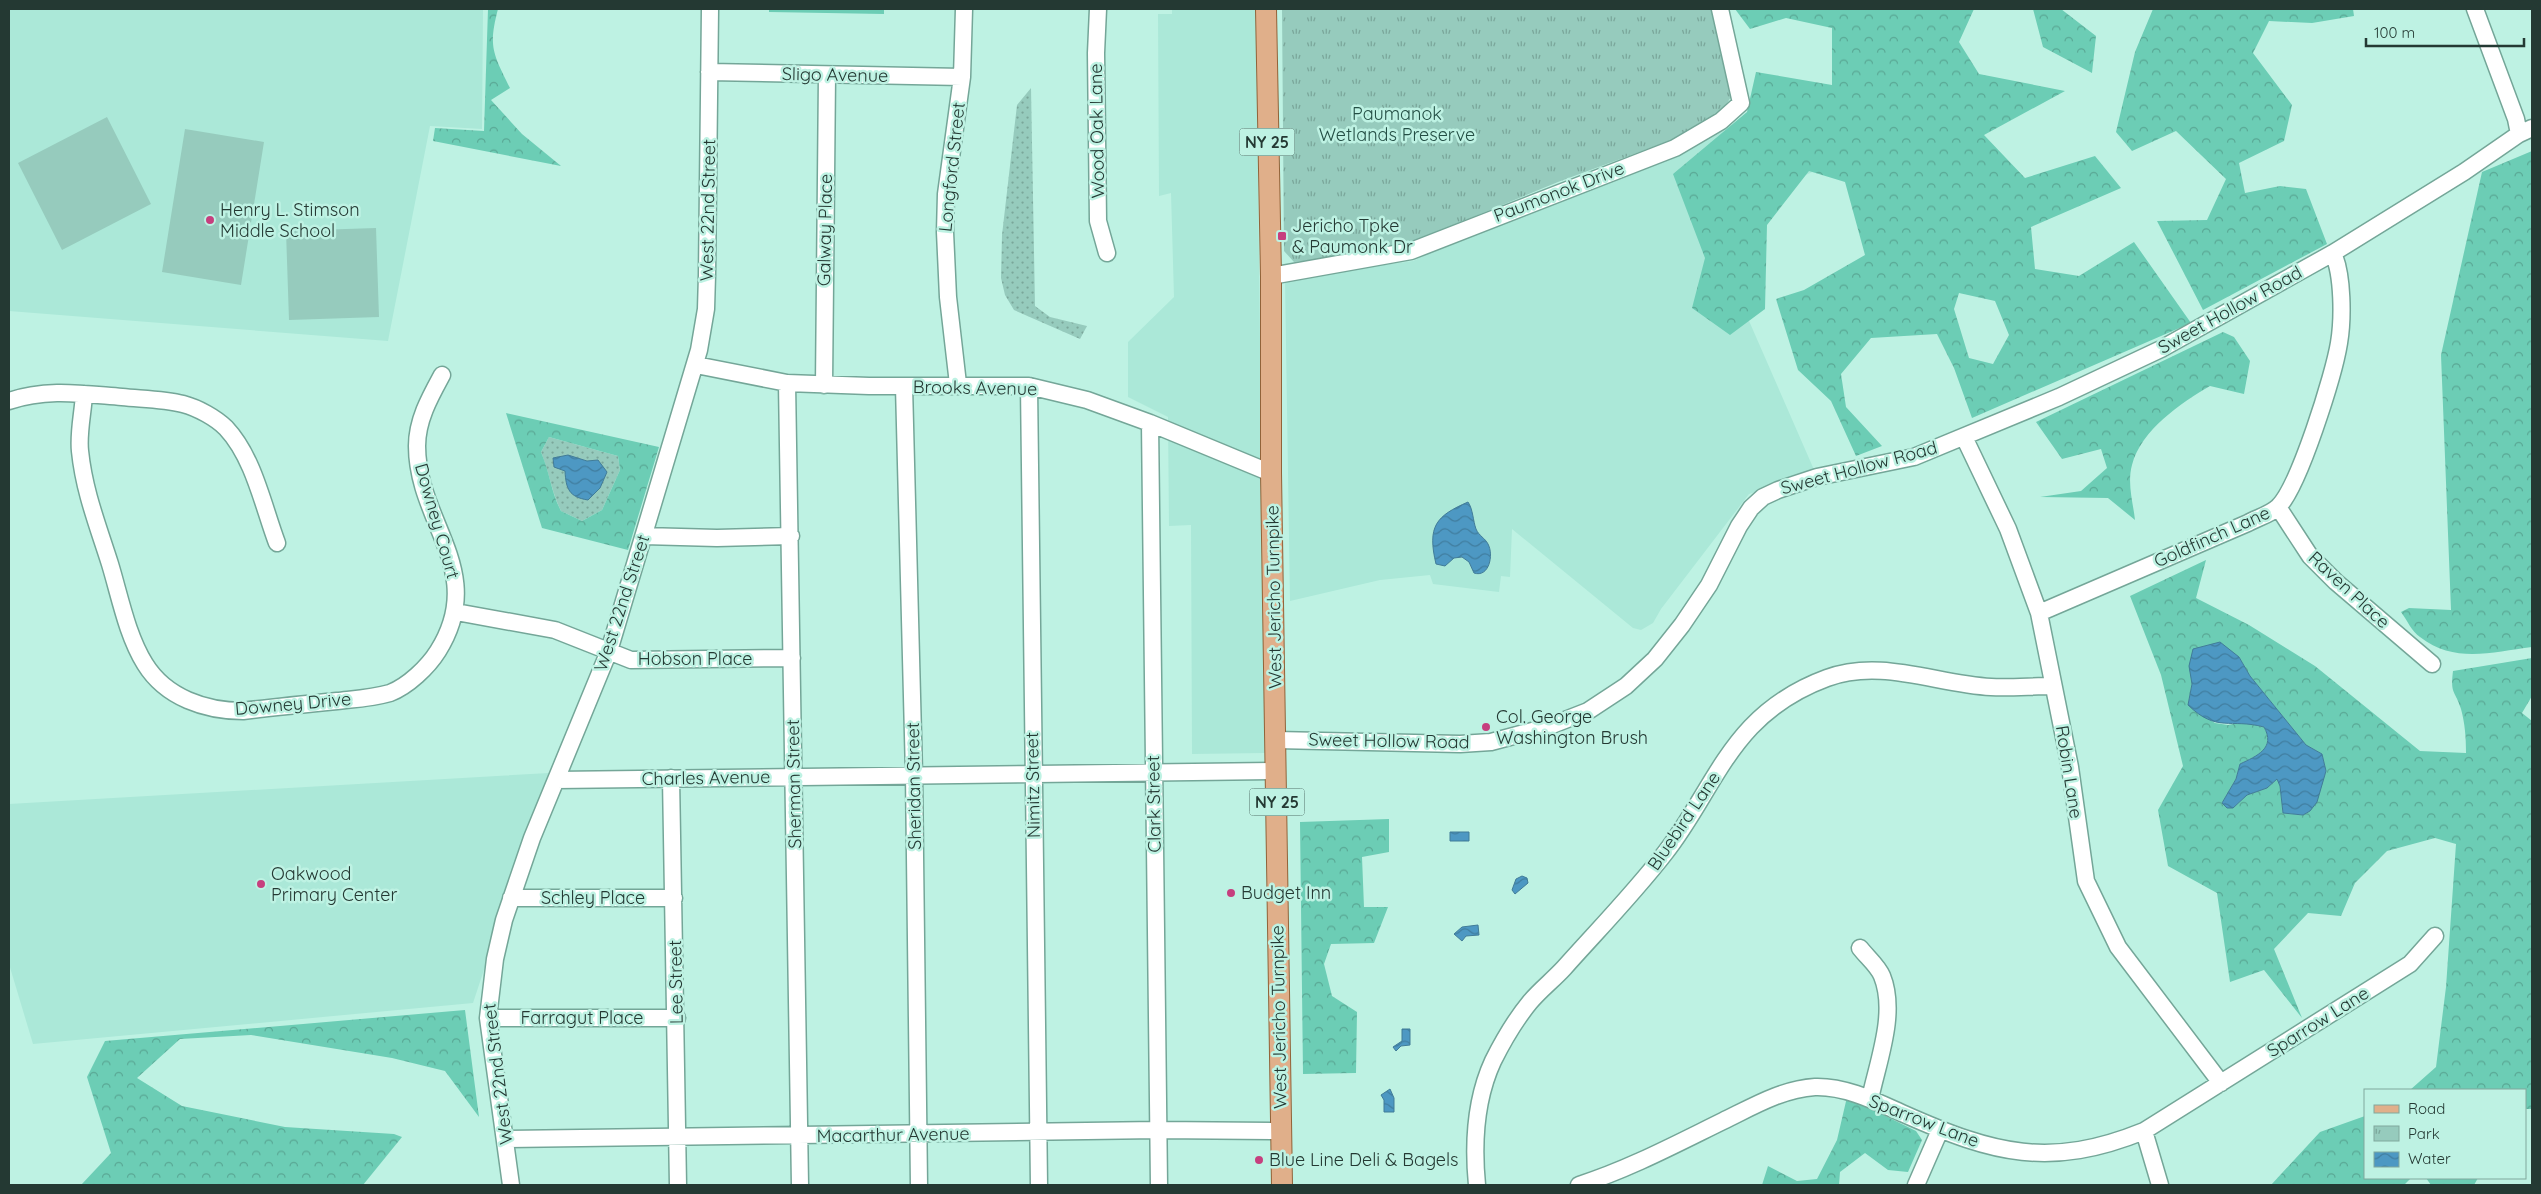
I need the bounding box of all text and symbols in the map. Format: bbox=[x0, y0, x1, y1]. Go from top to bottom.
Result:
scale bar bbox=[2366, 15, 2524, 47]
text: 100 m bbox=[2374, 23, 2415, 42]
street label: Sligo Avenue bbox=[782, 62, 888, 87]
street label: Wood Oak Lane bbox=[1084, 63, 1109, 199]
street label: Longford Street bbox=[933, 101, 970, 233]
park label: Paumanok Wetlands Preserve bbox=[1319, 102, 1475, 146]
road number: NY 25 bbox=[1240, 128, 1294, 156]
street label: West 22nd Street bbox=[695, 139, 720, 281]
street label: Paumonok Drive bbox=[1490, 156, 1627, 227]
street label: Galway Place bbox=[812, 174, 837, 286]
place label: Henry L. Stimson Middle School bbox=[220, 198, 360, 242]
marker: Henry L. Stimson Middle School bbox=[204, 214, 216, 226]
place label: Jericho Tpke & Paumonk Dr bbox=[1292, 214, 1413, 258]
marker: Jericho Tpke & Paumonk Dr bbox=[1276, 230, 1288, 242]
street label: Sweet Hollow Road bbox=[2154, 260, 2306, 359]
street label: Brooks Avenue bbox=[913, 375, 1037, 400]
street label: Sweet Hollow Road bbox=[1778, 436, 1940, 499]
street label: Downey Court bbox=[410, 460, 465, 581]
street label: Goldfinch Lane bbox=[2150, 501, 2273, 572]
street label: West Jericho Turnpike bbox=[1260, 505, 1287, 689]
street label: West 22nd Street bbox=[589, 532, 654, 674]
street label: Raven Place bbox=[2304, 546, 2395, 633]
street label: Hobson Place bbox=[638, 647, 752, 670]
street label: Downey Drive bbox=[234, 687, 352, 720]
place label: Col. George Washington Brush bbox=[1496, 705, 1648, 749]
street label: Sherman Street bbox=[781, 719, 806, 849]
marker: Col. George Washington Brush bbox=[1480, 721, 1492, 733]
street label: Sheridan Street bbox=[901, 722, 926, 850]
street label: Robin Lane bbox=[2051, 724, 2088, 820]
street label: Sweet Hollow Road bbox=[1308, 728, 1470, 753]
street label: Nimitz Street bbox=[1020, 732, 1045, 838]
street label: Clark Street bbox=[1141, 755, 1166, 853]
street label: Charles Avenue bbox=[641, 765, 771, 790]
street label: Bluebird Lane bbox=[1642, 767, 1725, 875]
road number: NY 25 bbox=[1250, 789, 1304, 816]
place label: Oakwood Primary Center bbox=[271, 862, 397, 906]
marker: Oakwood Primary Center bbox=[255, 878, 267, 890]
place label: Budget Inn bbox=[1241, 881, 1331, 904]
street label: Schley Place bbox=[541, 886, 645, 909]
marker: Budget Inn bbox=[1225, 887, 1237, 899]
street label: West Jericho Turnpike bbox=[1265, 925, 1292, 1109]
street label: Lee Street bbox=[663, 940, 688, 1024]
street label: Sparrow Lane bbox=[2263, 981, 2373, 1062]
street label: West 22nd Street bbox=[477, 1002, 518, 1146]
street label: Farragut Place bbox=[521, 1006, 643, 1029]
street label: Sparrow Lane bbox=[1866, 1089, 1982, 1152]
legend bbox=[2364, 1089, 2526, 1179]
text: Road bbox=[2408, 1099, 2445, 1118]
street label: Macarthur Avenue bbox=[816, 1122, 970, 1147]
text: Park bbox=[2408, 1124, 2440, 1143]
place label: Blue Line Deli & Bagels bbox=[1269, 1148, 1459, 1171]
text: Water bbox=[2408, 1149, 2451, 1168]
marker: Blue Line Deli & Bagels bbox=[1253, 1154, 1265, 1166]

